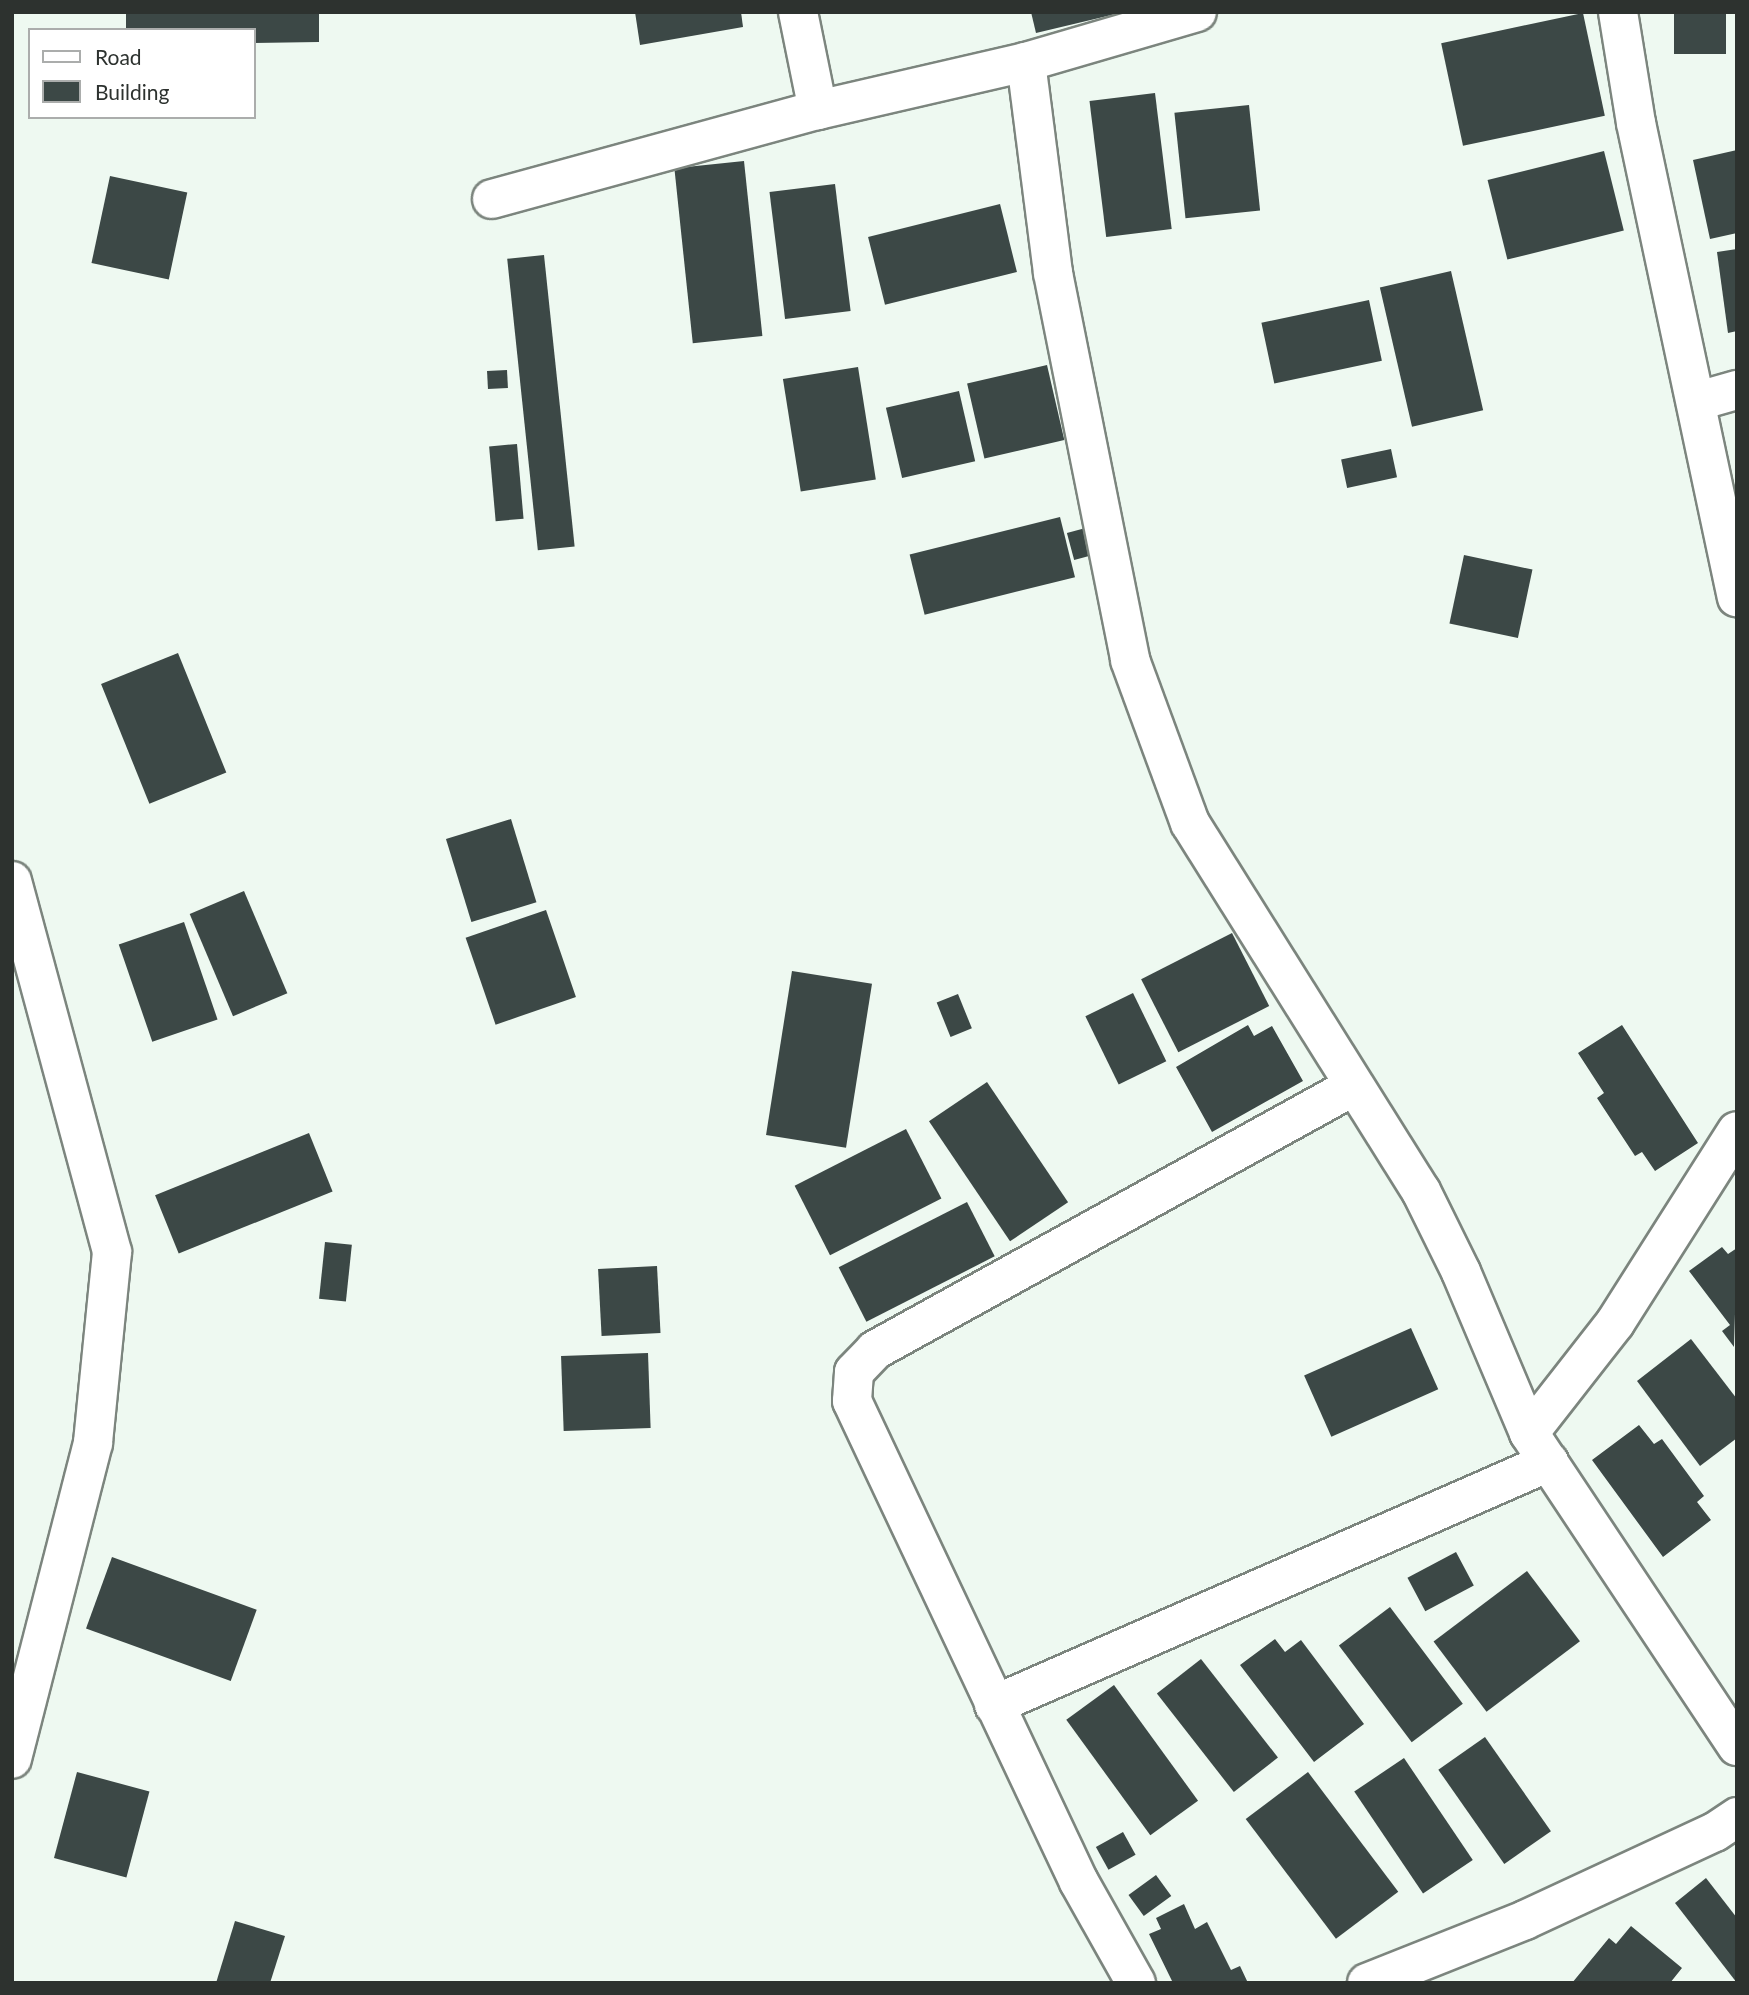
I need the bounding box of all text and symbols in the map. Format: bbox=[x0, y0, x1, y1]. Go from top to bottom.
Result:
legend bbox=[28, 28, 256, 119]
text: Road bbox=[95, 44, 142, 69]
text: Building bbox=[95, 79, 170, 104]

